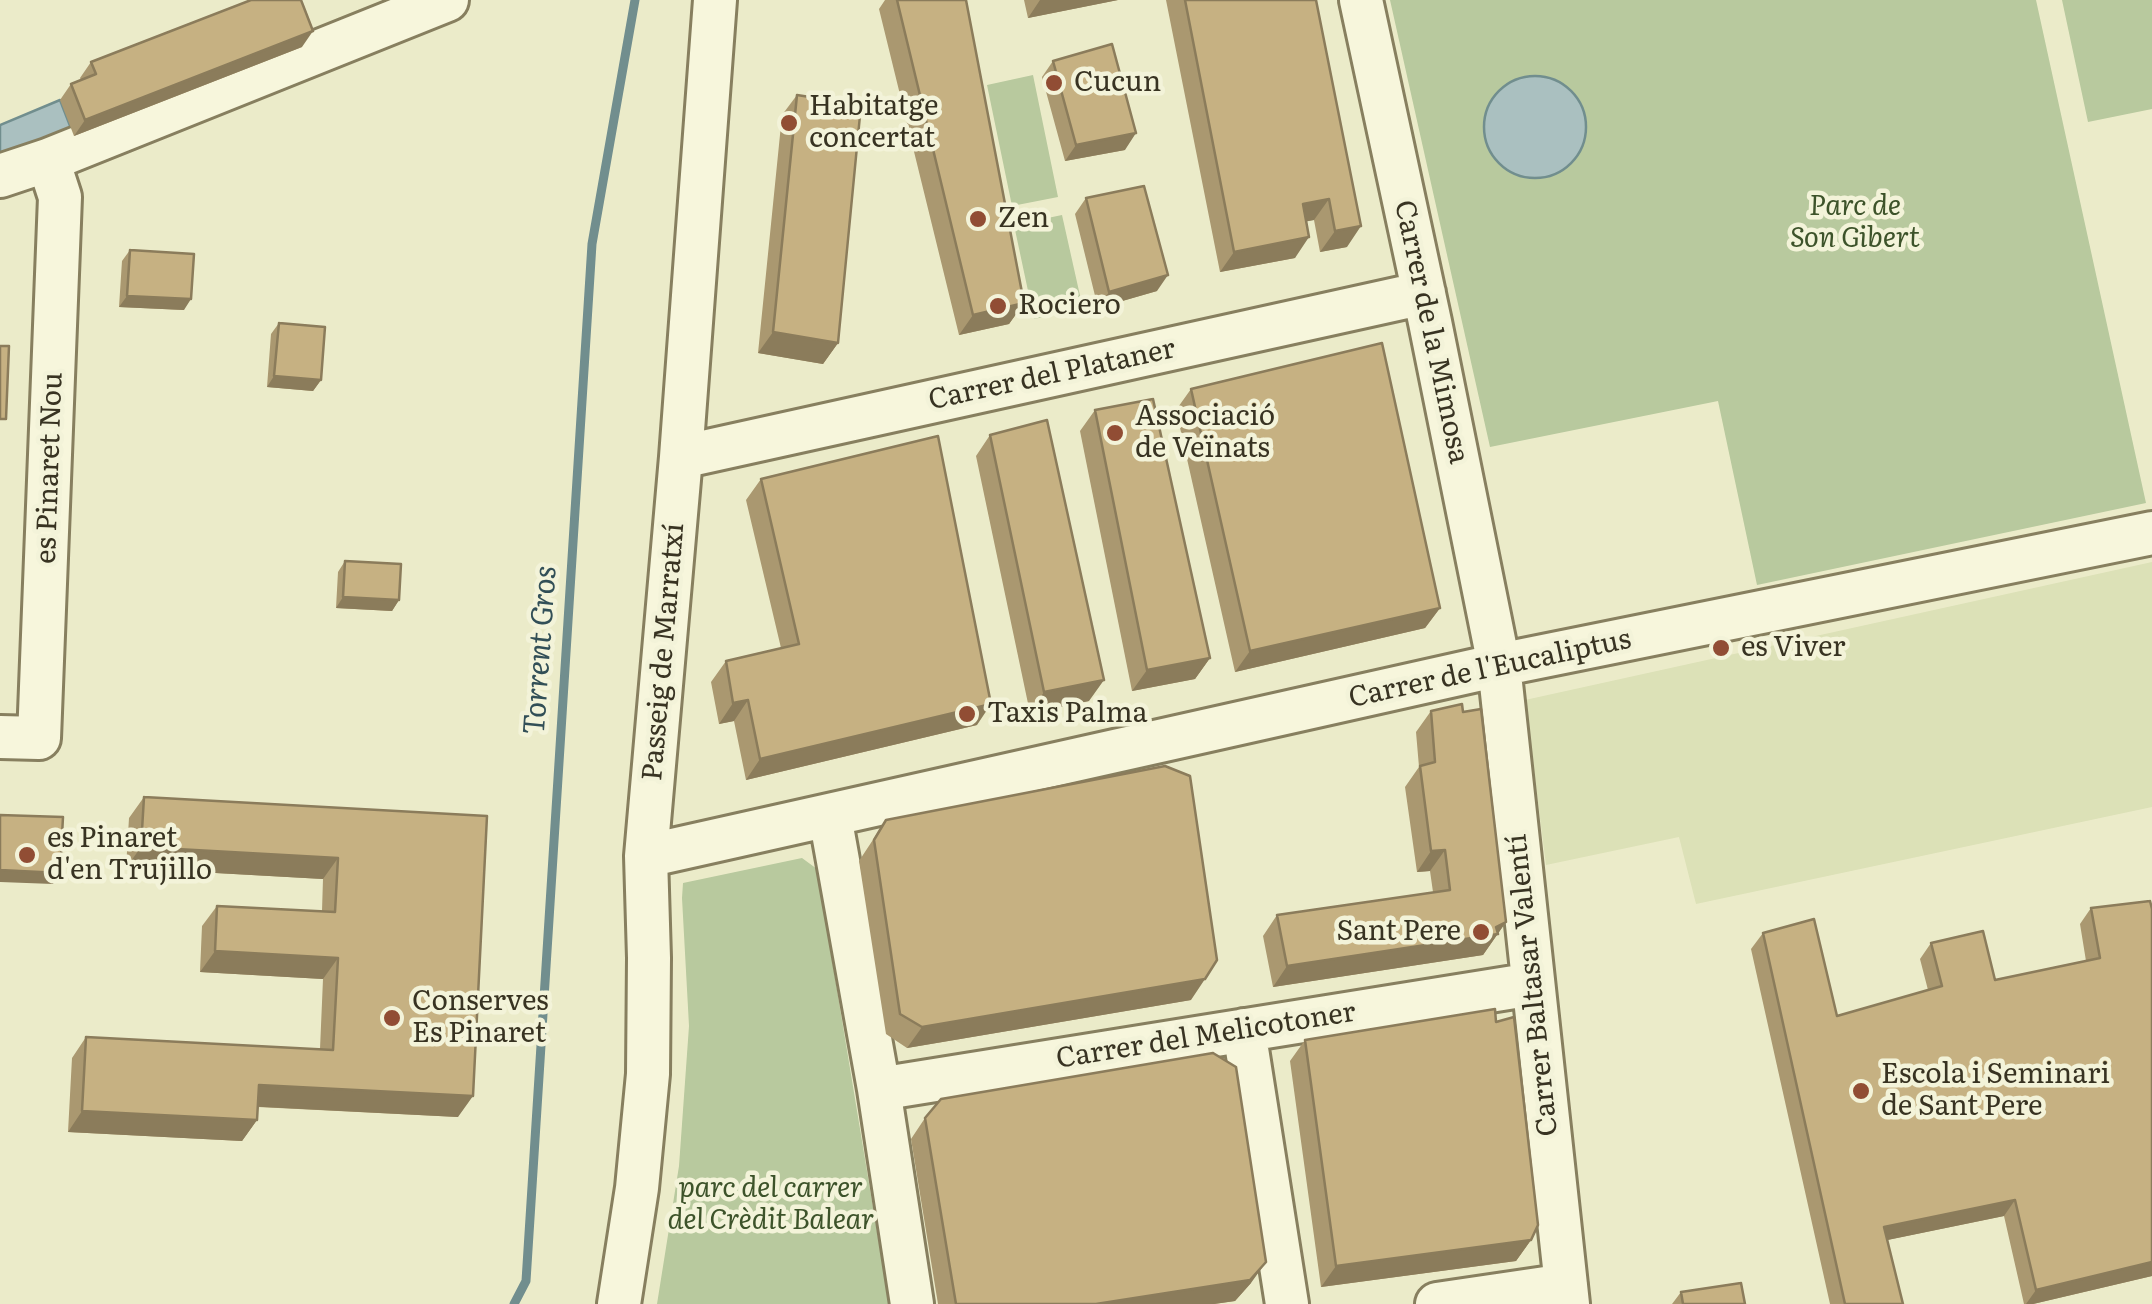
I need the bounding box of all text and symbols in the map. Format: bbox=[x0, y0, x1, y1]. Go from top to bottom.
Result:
place label: Cucun bbox=[1074, 66, 1161, 100]
marker: Cucun bbox=[1043, 72, 1065, 94]
place label: Habitatge concertat bbox=[809, 90, 938, 156]
marker: Habitatge concertat bbox=[778, 112, 800, 134]
park label: Parc de Son Gibert bbox=[1790, 190, 1920, 256]
street label: Carrer de la Mimosa bbox=[1387, 197, 1475, 467]
place label: Zen bbox=[998, 202, 1049, 236]
marker: Zen bbox=[967, 208, 989, 230]
place label: Rociero bbox=[1018, 289, 1121, 323]
marker: Rociero bbox=[987, 295, 1009, 317]
street label: Carrer del Plataner bbox=[925, 332, 1179, 418]
street label: es Pinaret Nou bbox=[30, 372, 70, 564]
place label: Associació de Veïnats bbox=[1135, 400, 1275, 466]
marker: Associació de Veïnats bbox=[1104, 422, 1126, 444]
street label: Passeig de Marratxí bbox=[636, 522, 692, 782]
water label: Torrent Gros bbox=[517, 564, 565, 736]
street label: Carrer de l'Eucaliptus bbox=[1346, 623, 1634, 715]
place label: es Viver bbox=[1741, 631, 1845, 665]
marker: es Viver bbox=[1710, 637, 1732, 659]
place label: Taxis Palma bbox=[987, 697, 1148, 731]
marker: Taxis Palma bbox=[956, 703, 978, 725]
place label: es Pinaret d'en Trujillo bbox=[47, 822, 212, 888]
street label: Carrer Baltasar Valentí bbox=[1500, 832, 1566, 1138]
marker: es Pinaret d'en Trujillo bbox=[16, 844, 38, 866]
place label: Sant Pere bbox=[1337, 915, 1461, 949]
marker: Sant Pere bbox=[1470, 921, 1492, 943]
place label: Conserves Es Pinaret bbox=[412, 985, 549, 1051]
street label: Carrer del Melicotoner bbox=[1054, 996, 1358, 1076]
marker: Conserves Es Pinaret bbox=[381, 1007, 403, 1029]
place label: Escola i Seminari de Sant Pere bbox=[1881, 1058, 2110, 1124]
marker: Escola i Seminari de Sant Pere bbox=[1850, 1080, 1872, 1102]
park label: parc del carrer del Crèdit Balear bbox=[667, 1172, 875, 1238]

